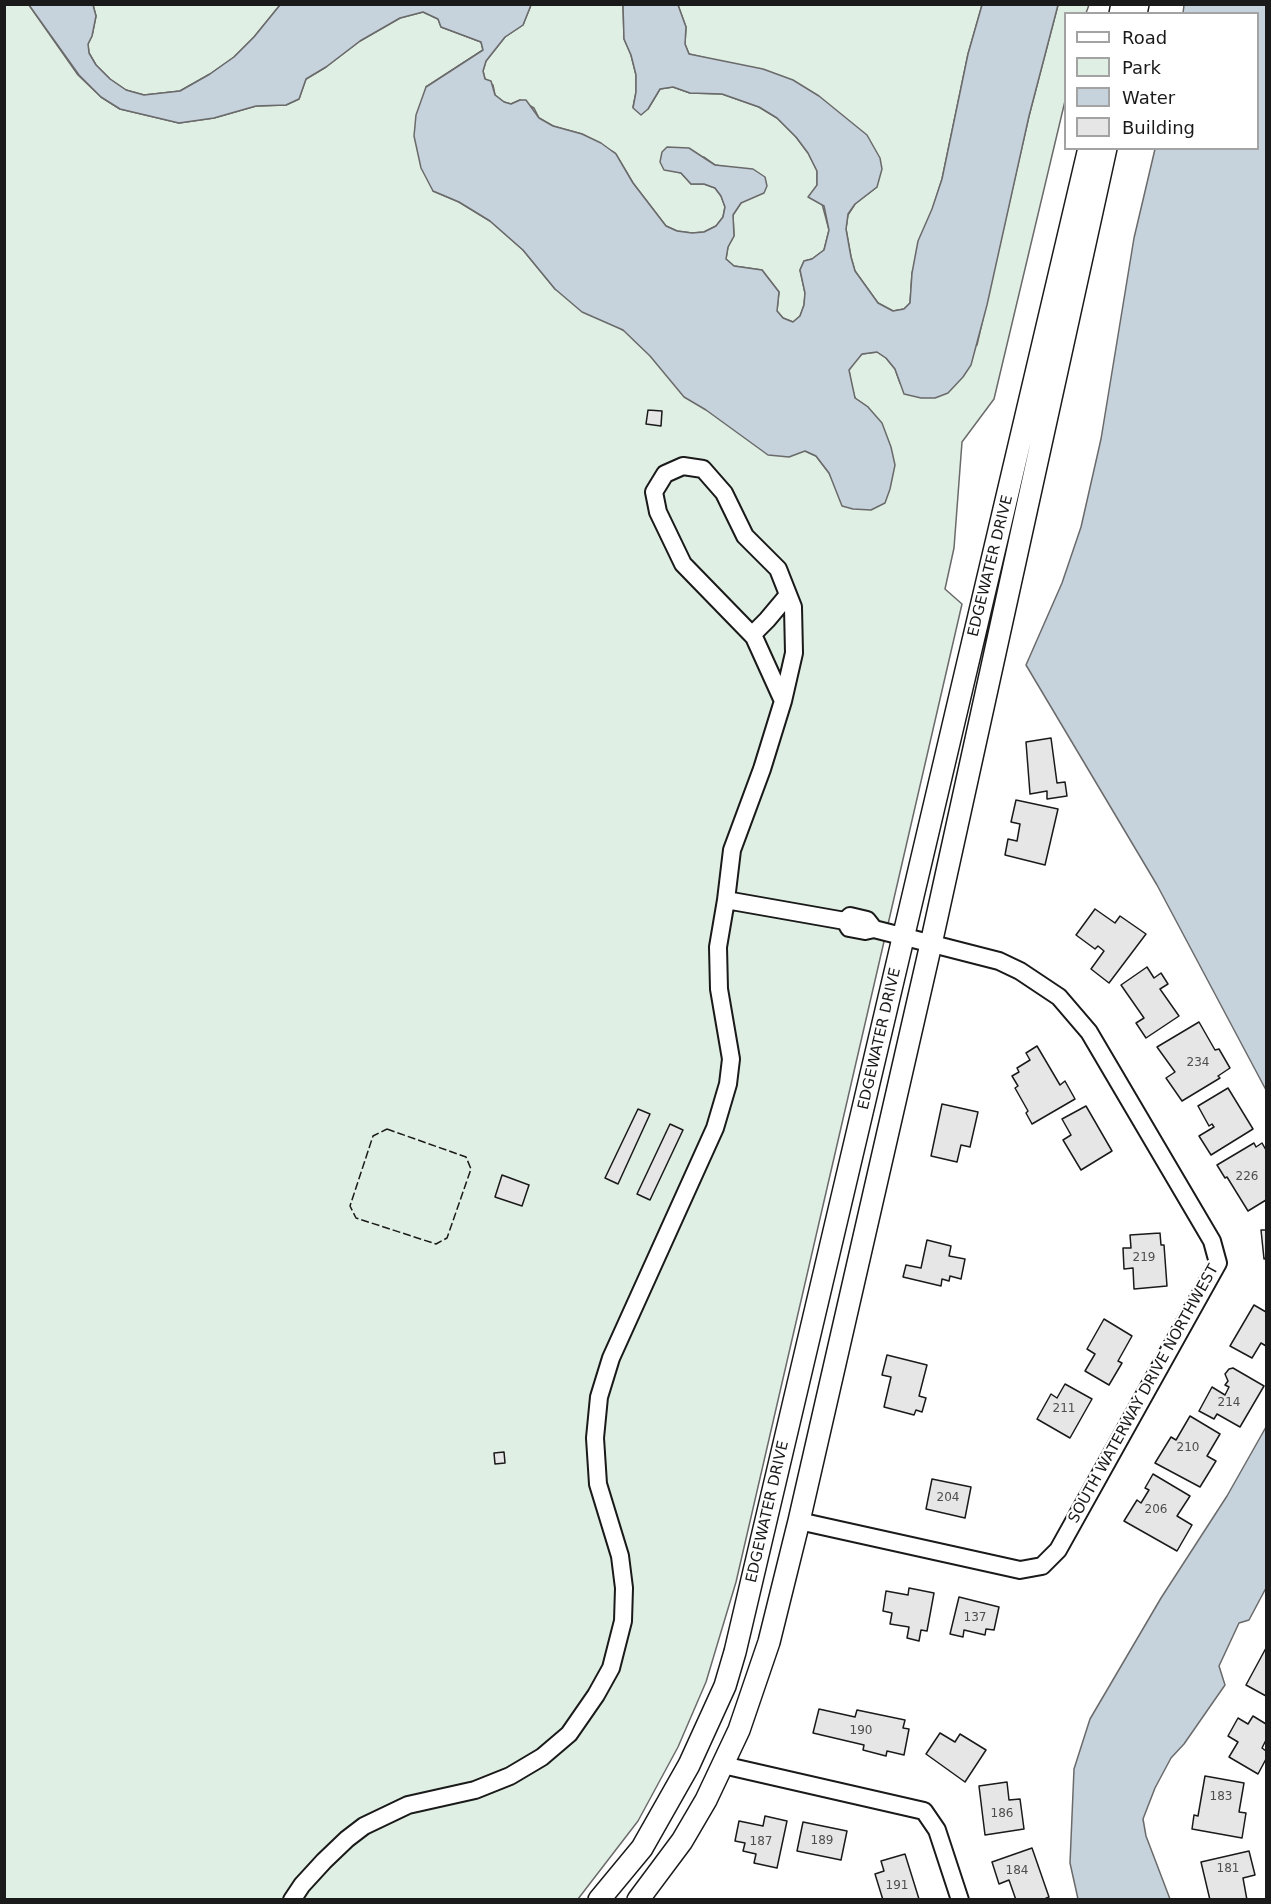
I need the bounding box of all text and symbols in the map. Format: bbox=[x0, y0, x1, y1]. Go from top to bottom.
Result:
legend bbox=[1064, 12, 1259, 150]
text: Road bbox=[1122, 27, 1167, 48]
text: Park bbox=[1122, 57, 1161, 78]
text: Water bbox=[1122, 87, 1175, 108]
text: Building bbox=[1122, 117, 1195, 138]
street label: EDGEWATER DRIVE bbox=[965, 493, 1017, 639]
street label: EDGEWATER DRIVE bbox=[855, 966, 905, 1112]
house number: 234 bbox=[1187, 1056, 1209, 1070]
house number: 226 bbox=[1236, 1170, 1258, 1184]
house number: 219 bbox=[1133, 1251, 1155, 1265]
street label: SOUTH WATERWAY DRIVE NORTHWEST bbox=[1065, 1262, 1223, 1526]
house number: 214 bbox=[1218, 1396, 1240, 1410]
house number: 211 bbox=[1053, 1402, 1075, 1416]
street label: EDGEWATER DRIVE bbox=[743, 1439, 793, 1585]
house number: 210 bbox=[1177, 1441, 1199, 1455]
house number: 204 bbox=[937, 1491, 959, 1505]
house number: 206 bbox=[1145, 1503, 1167, 1517]
house number: 137 bbox=[964, 1611, 986, 1625]
house number: 190 bbox=[850, 1724, 872, 1738]
house number: 183 bbox=[1210, 1790, 1232, 1804]
house number: 186 bbox=[991, 1807, 1013, 1821]
house number: 189 bbox=[811, 1834, 833, 1848]
house number: 187 bbox=[750, 1835, 772, 1849]
house number: 181 bbox=[1217, 1862, 1239, 1876]
house number: 184 bbox=[1006, 1864, 1028, 1878]
house number: 191 bbox=[886, 1879, 908, 1893]

